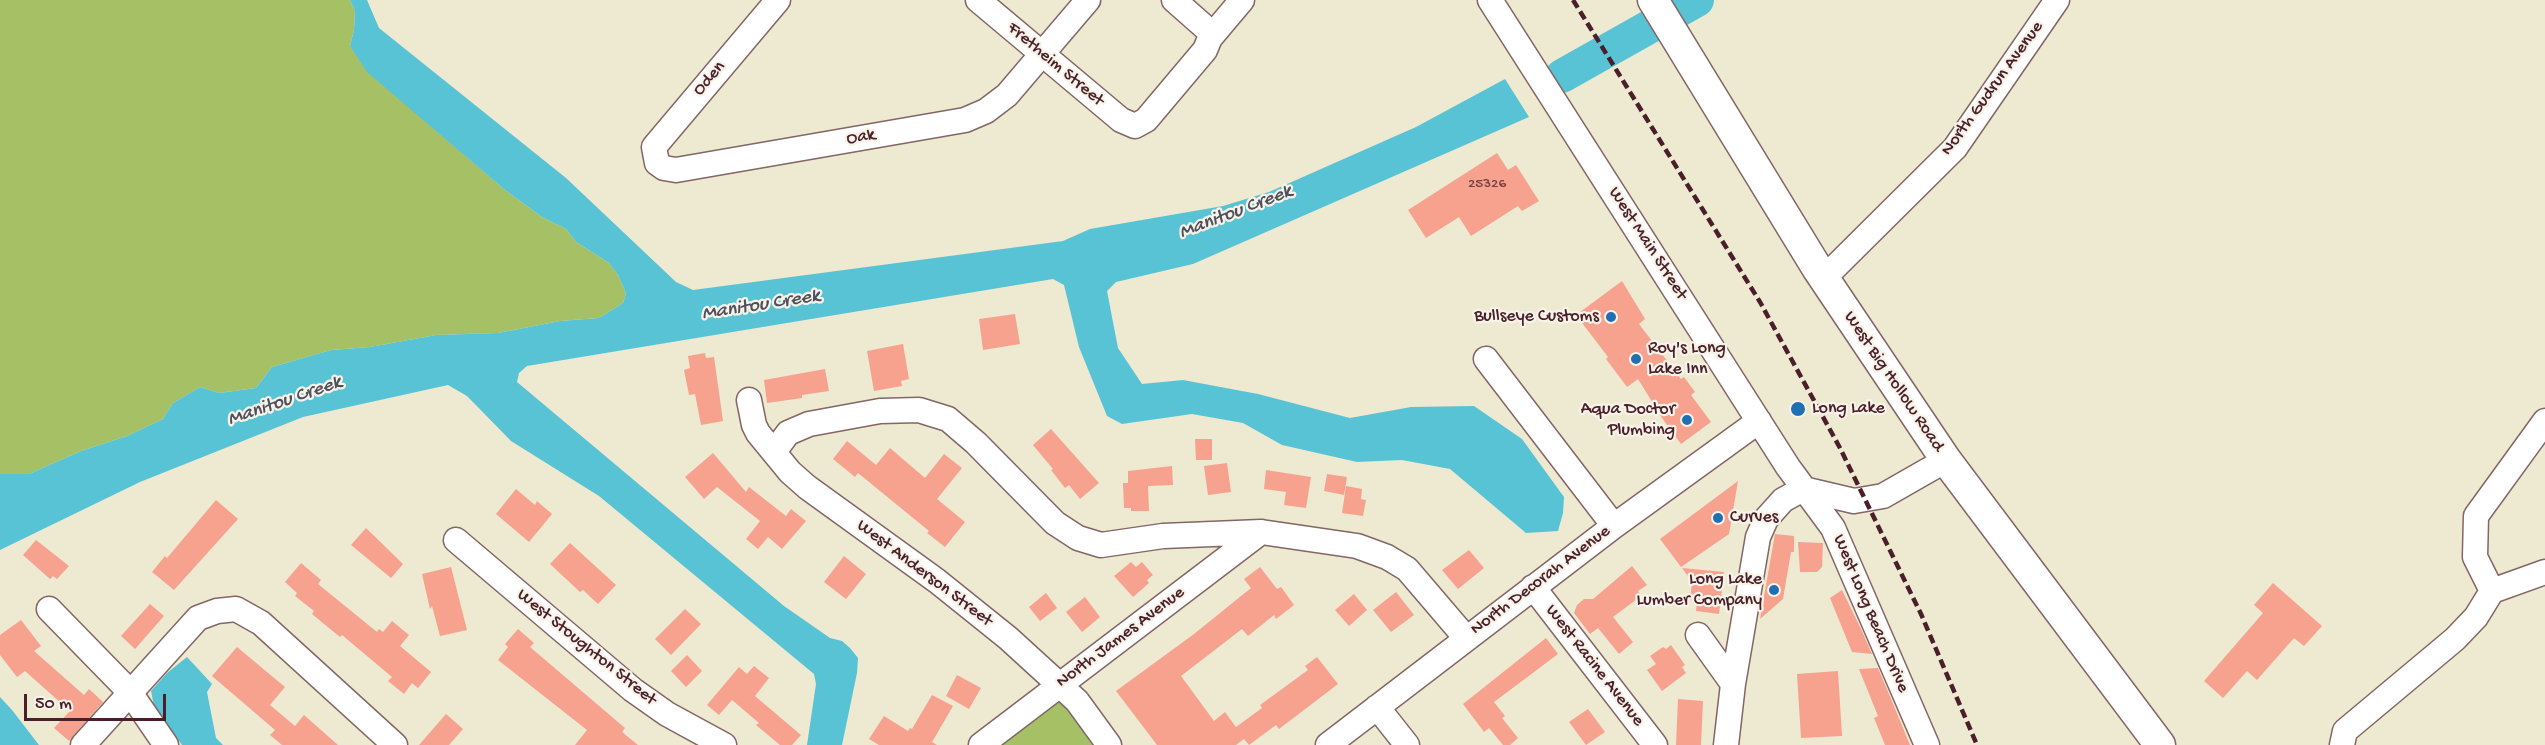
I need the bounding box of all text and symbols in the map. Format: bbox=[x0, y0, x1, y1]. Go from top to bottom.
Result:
street label: Fretheim Street bbox=[1002, 18, 1108, 112]
street label: North Gudrun Avenue bbox=[1937, 18, 2049, 160]
street label: Oden bbox=[689, 57, 731, 101]
street label: Oak bbox=[845, 125, 877, 151]
house number: 25326 bbox=[1468, 176, 1506, 194]
water label: Manitou Creek bbox=[1176, 180, 1296, 246]
street label: West Main Street bbox=[1603, 184, 1691, 304]
water label: Manitou Creek bbox=[700, 285, 822, 327]
place label: Bullseye Customs bbox=[1474, 306, 1599, 328]
street label: West Big Hollow Road bbox=[1838, 308, 1948, 456]
marker: Bullseye Customs bbox=[1604, 310, 1618, 324]
place label: Roy's Long Lake Inn bbox=[1648, 338, 1726, 380]
marker: Roy's Long Lake Inn bbox=[1629, 352, 1643, 366]
water label: Manitou Creek bbox=[225, 371, 345, 433]
place label: Long Lake bbox=[1812, 398, 1885, 420]
place label: Aqua Doctor Plumbing bbox=[1581, 399, 1675, 442]
marker: Long Lake bbox=[1789, 400, 1807, 418]
marker: Aqua Doctor Plumbing bbox=[1680, 413, 1694, 427]
place label: Curves bbox=[1730, 507, 1778, 529]
marker: Curves bbox=[1711, 511, 1725, 525]
street label: West Anderson Street bbox=[852, 516, 996, 632]
street label: North Decorah Avenue bbox=[1467, 521, 1615, 641]
street label: West Long Beach Drive bbox=[1827, 532, 1913, 696]
place label: Long Lake Lumber Company bbox=[1637, 569, 1762, 612]
street label: North James Avenue bbox=[1052, 583, 1190, 693]
marker: Long Lake Lumber Company bbox=[1767, 583, 1781, 597]
street label: West Stoughton Street bbox=[512, 585, 660, 711]
street label: West Racine Avenue bbox=[1540, 601, 1648, 731]
scale bar bbox=[27, 682, 170, 720]
text: 50 m bbox=[35, 694, 72, 715]

